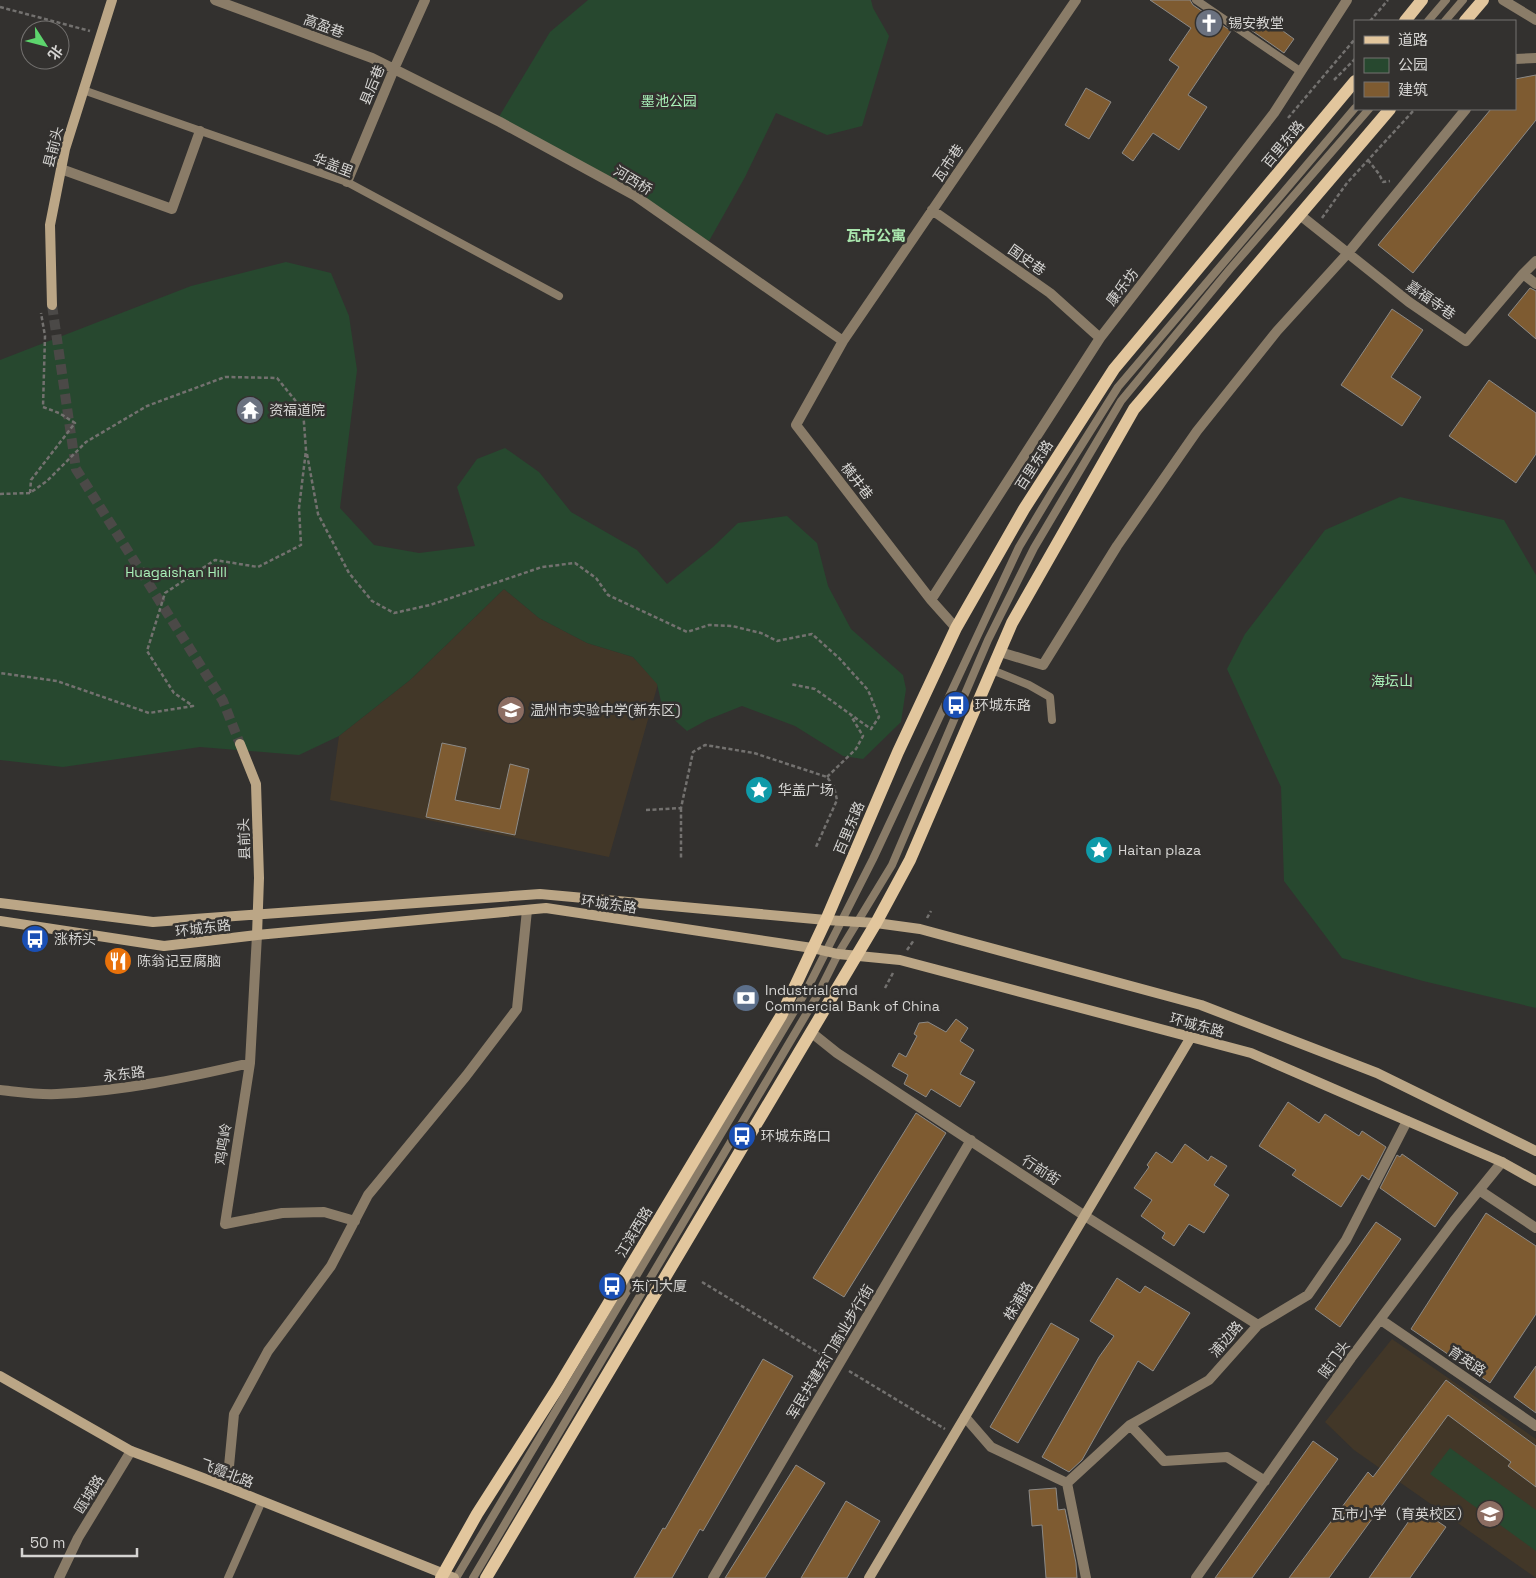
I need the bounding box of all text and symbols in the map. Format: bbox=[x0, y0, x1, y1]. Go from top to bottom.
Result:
church icon: 锡安教堂 bbox=[1194, 8, 1224, 38]
street label: 高盈巷 bbox=[301, 10, 347, 42]
place label: 锡安教堂 bbox=[1228, 14, 1284, 32]
north arrow bbox=[20, 20, 70, 70]
legend bbox=[1354, 20, 1516, 110]
text: 道路 bbox=[1398, 30, 1428, 49]
text: 北 bbox=[44, 42, 67, 64]
text: 公园 bbox=[1398, 55, 1428, 74]
street label: 县后巷 bbox=[356, 62, 388, 108]
text: 建筑 bbox=[1398, 80, 1428, 99]
park label: 墨池公园 bbox=[641, 92, 697, 110]
street label: 百里东路 bbox=[1258, 117, 1308, 171]
street label: 县前头 bbox=[39, 124, 67, 170]
street label: 瓦市巷 bbox=[929, 141, 967, 185]
street label: 华盖里 bbox=[310, 149, 356, 181]
street label: 河西桥 bbox=[610, 161, 656, 199]
district label: 瓦市公寓 bbox=[846, 226, 906, 245]
street label: 国史巷 bbox=[1005, 241, 1049, 279]
street label: 康乐坊 bbox=[1102, 265, 1142, 309]
street label: 嘉福寺巷 bbox=[1403, 277, 1459, 323]
temple icon: 资福道院 bbox=[235, 395, 265, 425]
place label: 资福道院 bbox=[269, 401, 325, 419]
street label: 百里东路 bbox=[1011, 437, 1057, 493]
street label: 横井巷 bbox=[837, 459, 877, 503]
park label: Huagaishan Hill bbox=[125, 563, 227, 581]
park label: 海坛山 bbox=[1371, 672, 1413, 690]
bus stop icon: 环城东路 bbox=[941, 690, 971, 720]
school or university icon: 温州市实验中学(新东区) bbox=[496, 695, 526, 725]
place label: 环城东路 bbox=[975, 696, 1031, 714]
place label: 温州市实验中学(新东区) bbox=[530, 701, 681, 719]
place icon: 华盖广场 bbox=[744, 775, 774, 805]
place label: 华盖广场 bbox=[778, 781, 834, 799]
street label: 百里东路 bbox=[830, 799, 868, 857]
street label: 县前头 bbox=[234, 818, 254, 860]
place icon: Haitan plaza bbox=[1084, 835, 1114, 865]
place label: Haitan plaza bbox=[1118, 841, 1201, 859]
street label: 环城东路 bbox=[580, 891, 638, 917]
street label: 环城东路 bbox=[174, 916, 232, 940]
bus stop icon: 涨桥头 bbox=[20, 924, 50, 954]
place label: 涨桥头 bbox=[54, 930, 96, 948]
restaurant icon: 陈翁记豆腐脑 bbox=[103, 946, 133, 976]
place label: 陈翁记豆腐脑 bbox=[137, 952, 221, 970]
place label: Industrial and Commercial Bank of China bbox=[765, 981, 940, 1015]
bank icon: Industrial and Commercial Bank of China bbox=[731, 983, 761, 1013]
street label: 环城东路 bbox=[1168, 1009, 1226, 1041]
street label: 永东路 bbox=[102, 1063, 146, 1085]
bus stop icon: 环城东路口 bbox=[727, 1121, 757, 1151]
street label: 鸡鸣岭 bbox=[211, 1122, 235, 1166]
place label: 环城东路口 bbox=[761, 1127, 831, 1145]
street label: 行前街 bbox=[1018, 1151, 1064, 1189]
street label: 江滨西路 bbox=[612, 1203, 656, 1261]
bus stop icon: 东门大厦 bbox=[597, 1271, 627, 1301]
place label: 东门大厦 bbox=[631, 1277, 687, 1295]
street label: 株浦路 bbox=[999, 1278, 1037, 1324]
street label: 军民共建东门商业步行街 bbox=[783, 1281, 877, 1423]
street label: 浦边路 bbox=[1205, 1317, 1247, 1361]
street label: 陡门头 bbox=[1314, 1337, 1354, 1381]
street label: 育英路 bbox=[1445, 1342, 1489, 1380]
street label: 飞霞北路 bbox=[198, 1455, 256, 1491]
street label: 瓯城路 bbox=[70, 1471, 108, 1517]
school or university icon: 瓦市小学（育英校区） bbox=[1475, 1499, 1505, 1529]
place label: 瓦市小学（育英校区） bbox=[1331, 1505, 1471, 1523]
scale bar bbox=[22, 1526, 138, 1558]
text: 50 m bbox=[30, 1533, 65, 1552]

